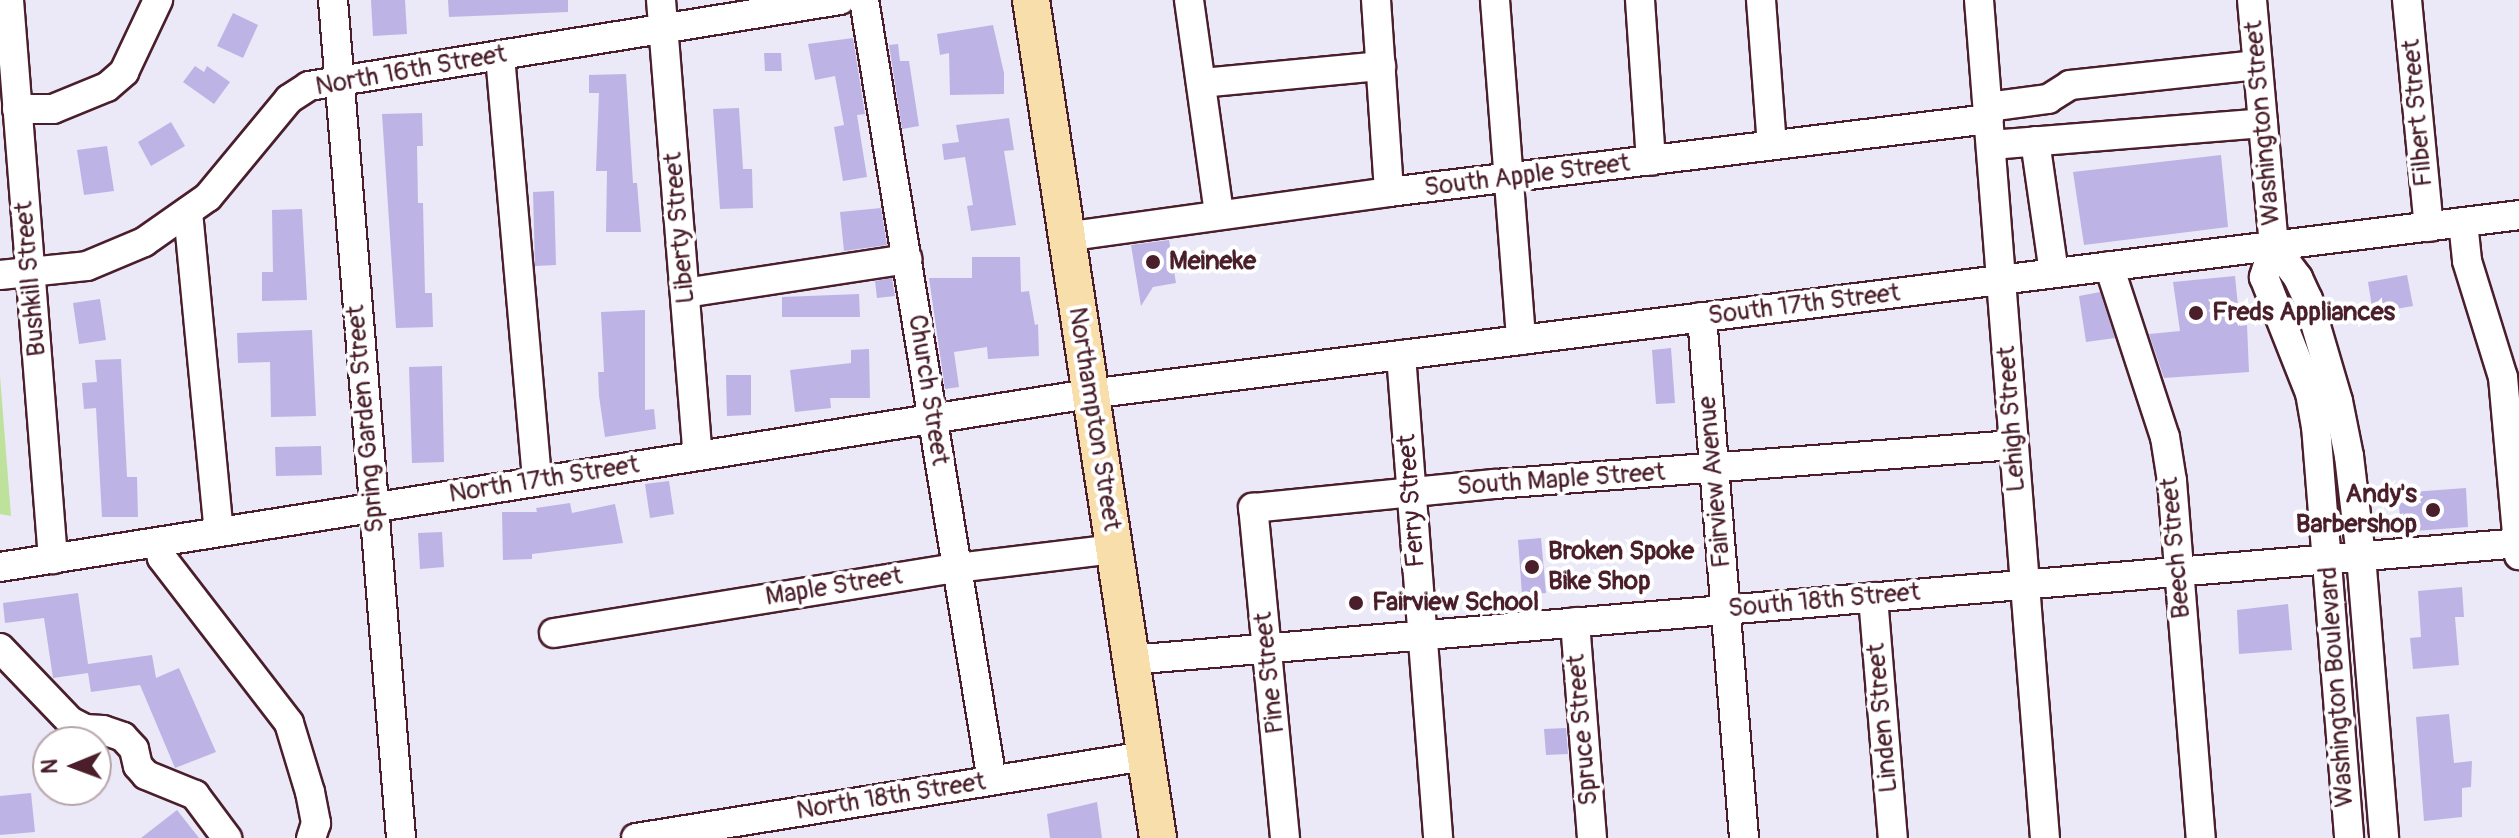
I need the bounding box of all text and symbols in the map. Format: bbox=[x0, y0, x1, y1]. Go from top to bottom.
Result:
street label: Washington Street bbox=[2239, 19, 2287, 227]
street label: Filbert Street bbox=[2396, 38, 2440, 188]
street label: North 16th Street bbox=[313, 39, 509, 103]
street label: South Apple Street bbox=[1422, 148, 1632, 204]
street label: Liberty Street bbox=[658, 151, 702, 305]
street label: Bushkill Street bbox=[9, 200, 53, 358]
place label: Meineke bbox=[1169, 246, 1256, 278]
marker: Meineke bbox=[1144, 253, 1162, 271]
street label: South 17th Street bbox=[1706, 278, 1902, 332]
place label: Freds Appliances bbox=[2212, 297, 2395, 329]
street label: Spring Garden Street bbox=[340, 304, 392, 534]
marker: Freds Appliances bbox=[2187, 304, 2205, 322]
street label: Northampton Street bbox=[1061, 305, 1127, 533]
street label: Church Street bbox=[901, 312, 955, 468]
street label: Lehigh Street bbox=[1991, 345, 2033, 493]
street label: Fairview Avenue bbox=[1692, 395, 1738, 569]
street label: Ferry Street bbox=[1392, 433, 1432, 569]
street label: North 17th Street bbox=[447, 450, 641, 510]
street label: South Maple Street bbox=[1456, 457, 1666, 503]
street label: Beech Street bbox=[2154, 476, 2198, 620]
place label: Andy's Barbershop bbox=[2296, 479, 2417, 540]
marker: Andy's Barbershop bbox=[2424, 501, 2442, 519]
place label: Broken Spoke Bike Shop bbox=[1548, 536, 1694, 598]
marker: Broken Spoke Bike Shop bbox=[1523, 558, 1541, 576]
street label: Maple Street bbox=[763, 561, 905, 613]
street label: Washington Boulevard bbox=[2313, 566, 2361, 808]
street label: South 18th Street bbox=[1727, 577, 1921, 625]
place label: Fairview School bbox=[1372, 587, 1539, 619]
marker: Fairview School bbox=[1347, 594, 1365, 612]
street label: Pine Street bbox=[1248, 611, 1292, 735]
street label: Linden Street bbox=[1861, 642, 1905, 794]
street label: Spruce Street bbox=[1561, 653, 1605, 807]
north arrow bbox=[32, 726, 112, 806]
text: N bbox=[36, 759, 64, 774]
street label: North 18th Street bbox=[794, 767, 988, 827]

